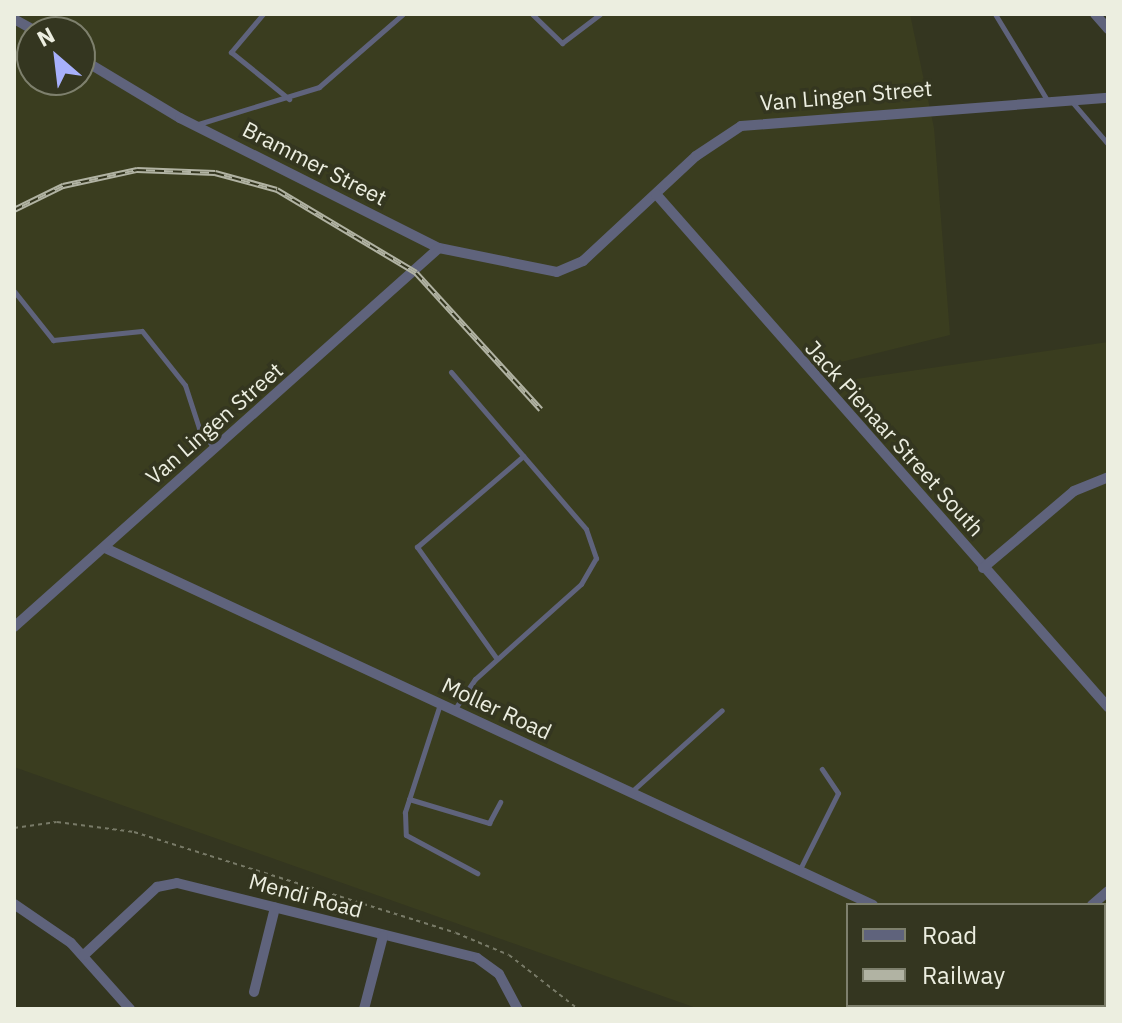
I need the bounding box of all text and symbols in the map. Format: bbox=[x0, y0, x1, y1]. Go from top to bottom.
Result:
north arrow bbox=[16, 16, 96, 96]
text: N bbox=[32, 20, 59, 53]
street label: Van Lingen Street bbox=[759, 74, 933, 116]
street label: Brammer Street bbox=[239, 115, 391, 211]
street label: Jack Pienaar Street South bbox=[800, 335, 990, 541]
street label: Van Lingen Street bbox=[140, 356, 288, 490]
street label: Moller Road bbox=[438, 671, 556, 745]
street label: Mendi Road bbox=[246, 867, 366, 923]
legend bbox=[846, 903, 1106, 1007]
text: Road bbox=[922, 919, 977, 951]
text: Railway bbox=[922, 959, 1005, 991]

